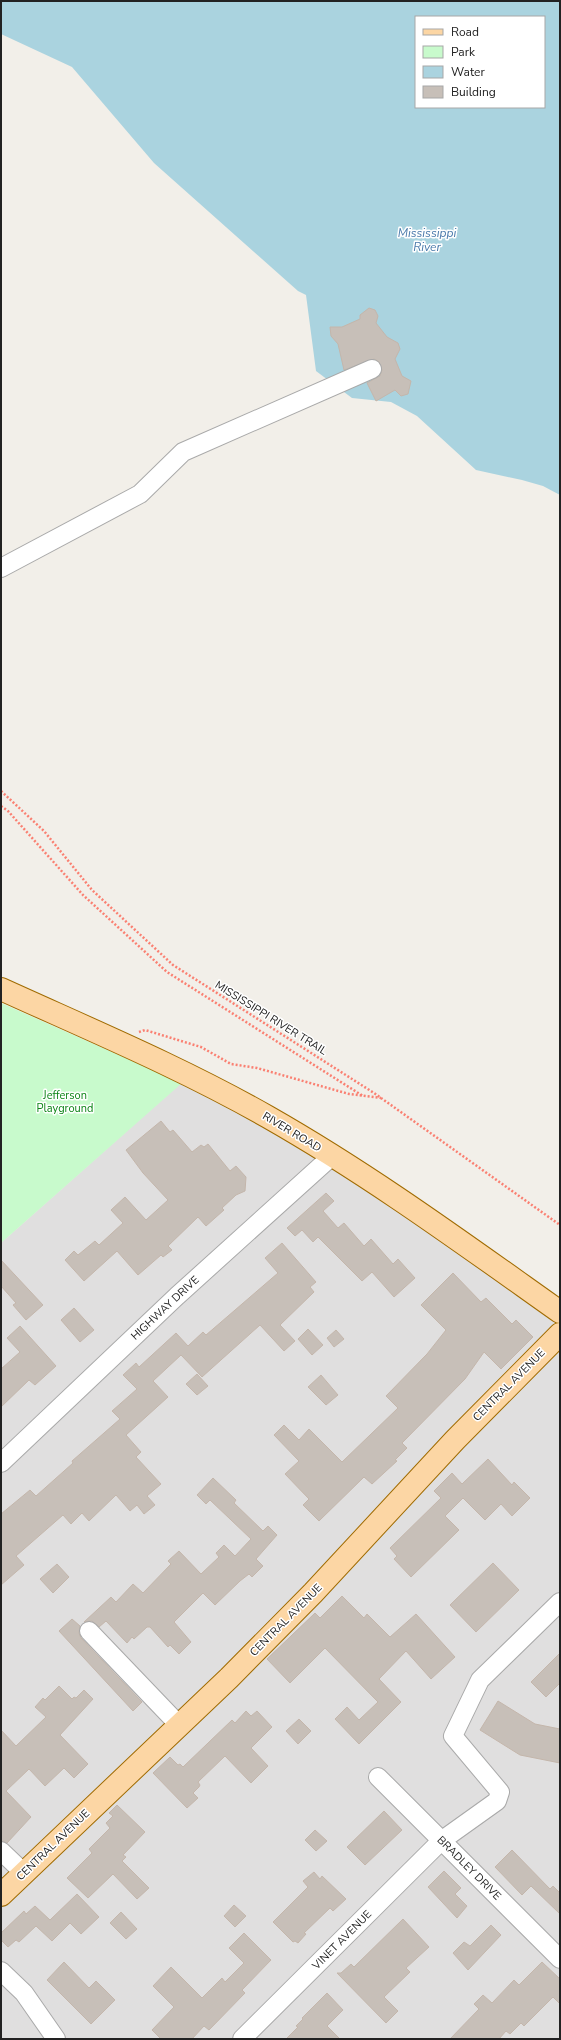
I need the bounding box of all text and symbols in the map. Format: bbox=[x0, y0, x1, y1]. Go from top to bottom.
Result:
legend bbox=[415, 16, 545, 108]
text: Road bbox=[451, 24, 479, 40]
text: Park bbox=[451, 44, 476, 60]
text: Water bbox=[451, 64, 485, 80]
text: Building bbox=[451, 84, 496, 100]
water label: Mississippi River bbox=[398, 225, 456, 255]
street label: MISSISSIPPI RIVER TRAIL bbox=[212, 977, 330, 1059]
park label: Jefferson Playground bbox=[37, 1088, 93, 1116]
street label: RIVER ROAD bbox=[260, 1109, 324, 1155]
street label: HIGHWAY DRIVE bbox=[128, 1272, 202, 1344]
street label: CENTRAL AVENUE bbox=[470, 1346, 548, 1424]
street label: CENTRAL AVENUE bbox=[247, 1581, 325, 1659]
street label: CENTRAL AVENUE bbox=[13, 1806, 93, 1884]
street label: BRADLEY DRIVE bbox=[434, 1833, 504, 1903]
street label: VINET AVENUE bbox=[308, 1907, 375, 1974]

